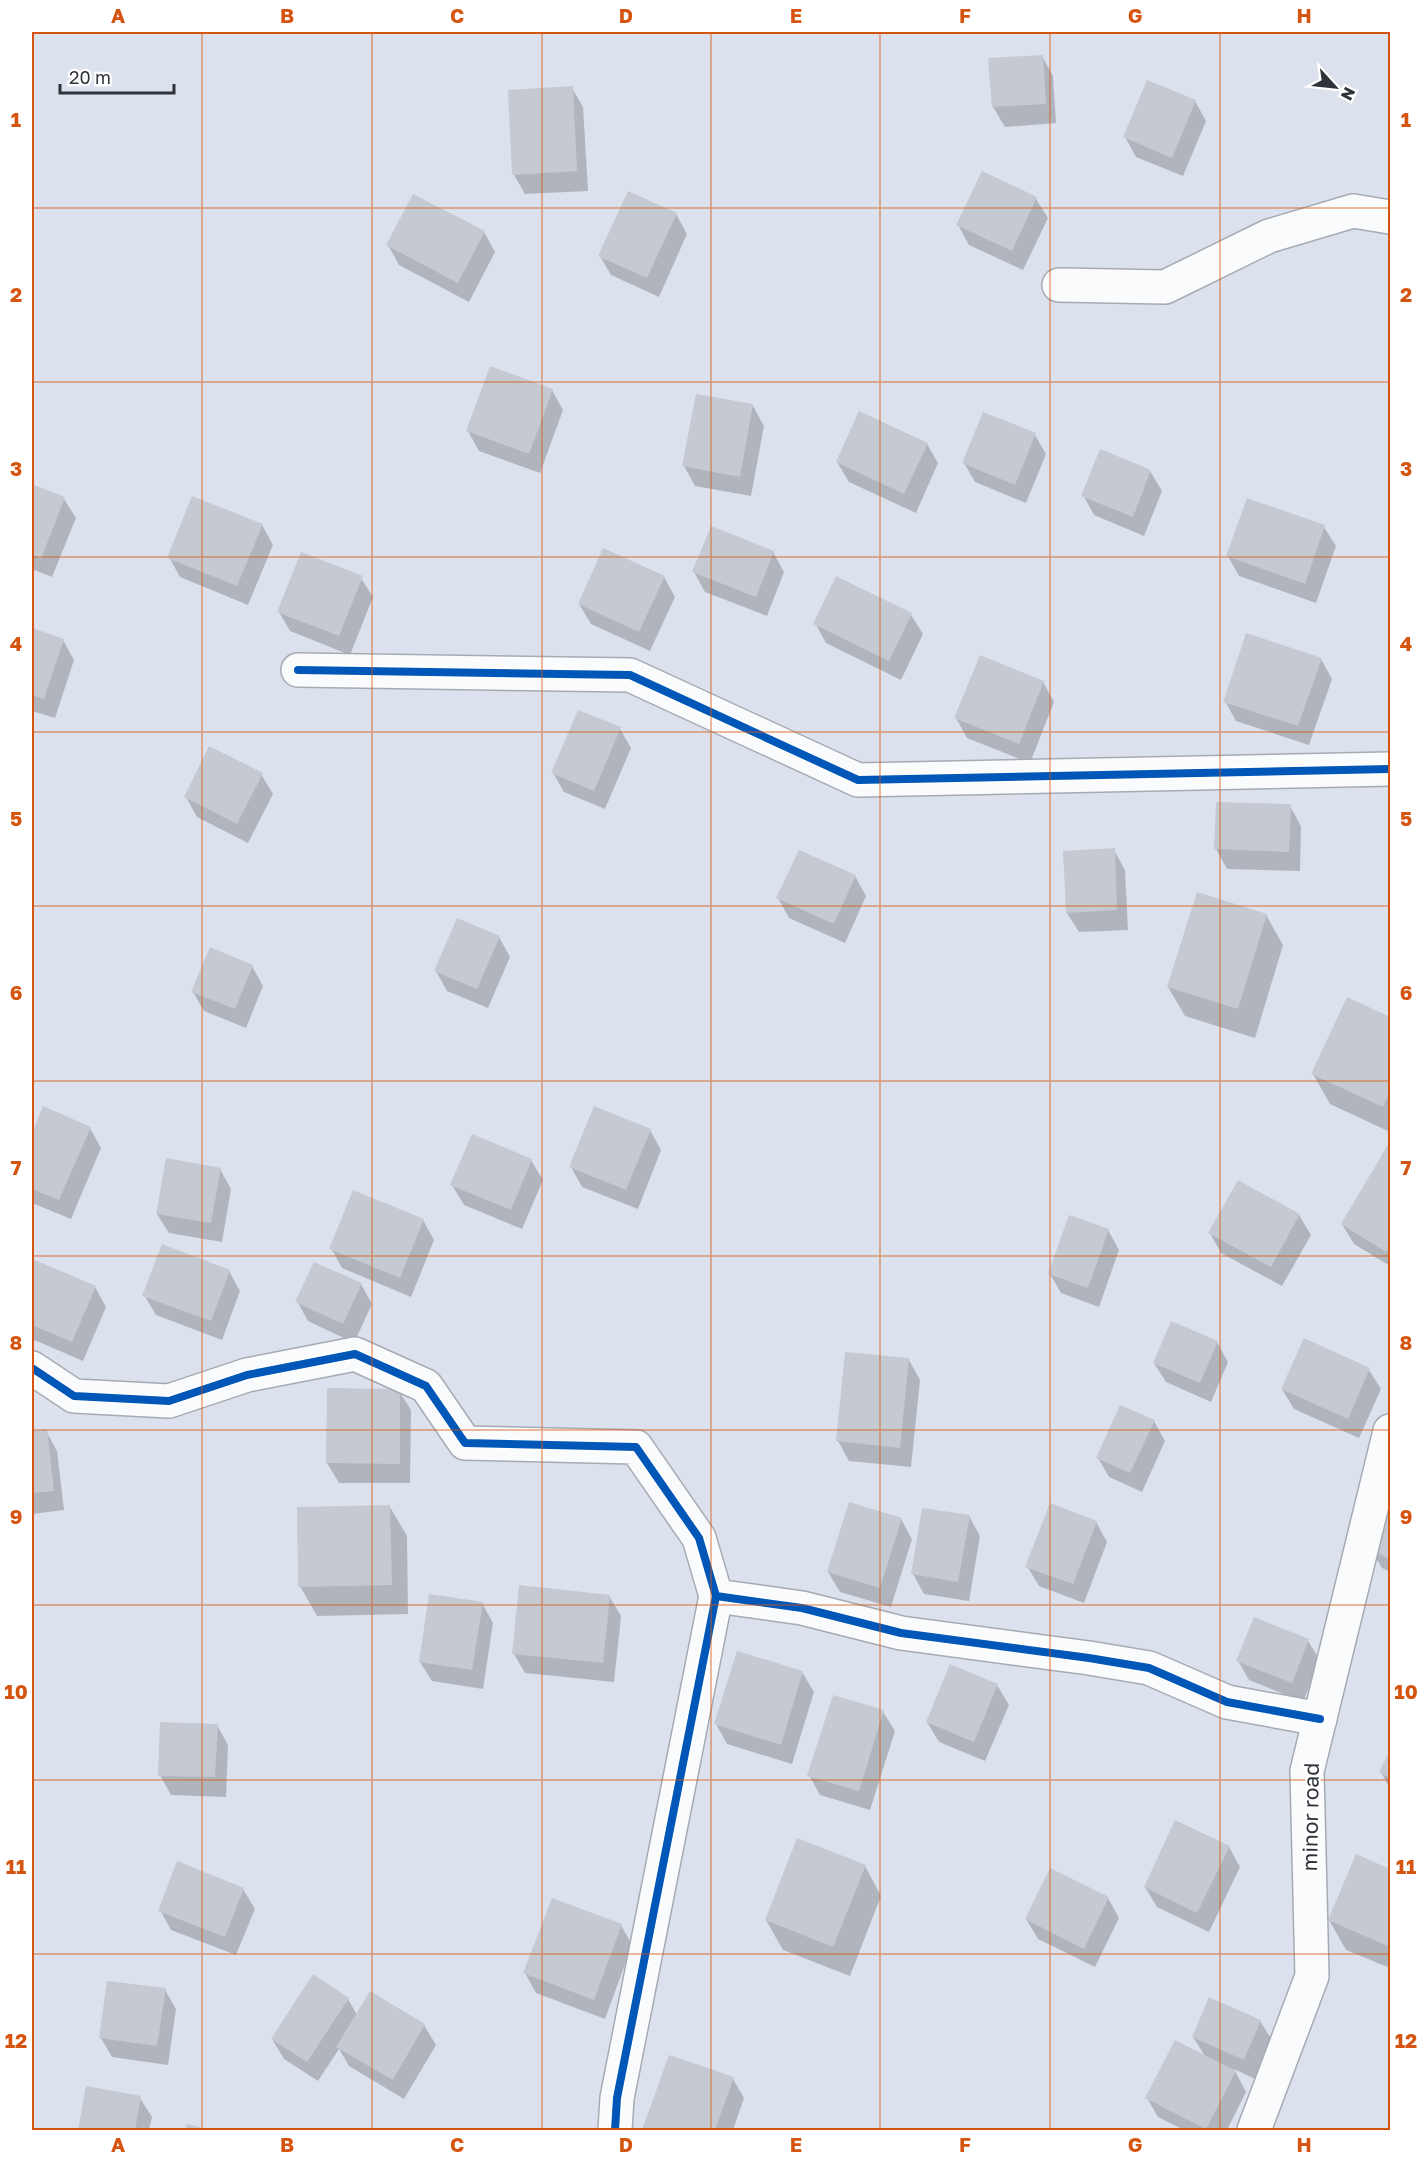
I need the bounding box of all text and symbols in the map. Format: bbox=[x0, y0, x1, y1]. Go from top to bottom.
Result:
text: A bbox=[111, 3, 125, 27]
text: B bbox=[280, 3, 294, 27]
text: C bbox=[450, 3, 464, 27]
text: D bbox=[619, 3, 633, 27]
text: E bbox=[790, 3, 802, 27]
text: F bbox=[959, 3, 971, 27]
text: G bbox=[1128, 3, 1142, 27]
text: H bbox=[1296, 3, 1312, 27]
scale bar bbox=[60, 57, 174, 95]
north arrow bbox=[1305, 57, 1365, 117]
text: 20 m bbox=[69, 66, 111, 88]
text: N bbox=[1337, 84, 1360, 104]
text: 1 bbox=[11, 107, 21, 131]
text: 1 bbox=[1401, 107, 1411, 131]
text: 2 bbox=[10, 282, 22, 306]
text: 2 bbox=[1400, 282, 1412, 306]
text: 3 bbox=[10, 456, 22, 480]
text: 3 bbox=[1400, 456, 1412, 480]
text: 4 bbox=[10, 631, 22, 655]
text: 4 bbox=[1400, 631, 1412, 655]
text: 5 bbox=[10, 806, 22, 830]
text: 5 bbox=[1400, 806, 1412, 830]
text: 6 bbox=[10, 980, 22, 1004]
text: 6 bbox=[1400, 980, 1412, 1004]
text: 7 bbox=[11, 1155, 22, 1179]
text: 7 bbox=[1401, 1155, 1412, 1179]
text: 8 bbox=[10, 1330, 22, 1354]
text: 8 bbox=[1400, 1330, 1412, 1354]
text: 9 bbox=[10, 1504, 22, 1528]
text: 9 bbox=[1400, 1504, 1412, 1528]
text: 10 bbox=[4, 1679, 28, 1703]
text: 10 bbox=[1394, 1679, 1418, 1703]
street label: minor road bbox=[1296, 1762, 1324, 1871]
text: 11 bbox=[6, 1854, 26, 1878]
text: 11 bbox=[1396, 1854, 1416, 1878]
text: 12 bbox=[5, 2028, 27, 2052]
text: 12 bbox=[1395, 2028, 1417, 2052]
text: A bbox=[111, 2132, 125, 2156]
text: B bbox=[280, 2132, 294, 2156]
text: C bbox=[450, 2132, 464, 2156]
text: D bbox=[619, 2132, 633, 2156]
text: E bbox=[790, 2132, 802, 2156]
text: F bbox=[959, 2132, 971, 2156]
text: G bbox=[1128, 2132, 1142, 2156]
text: H bbox=[1296, 2132, 1312, 2156]

